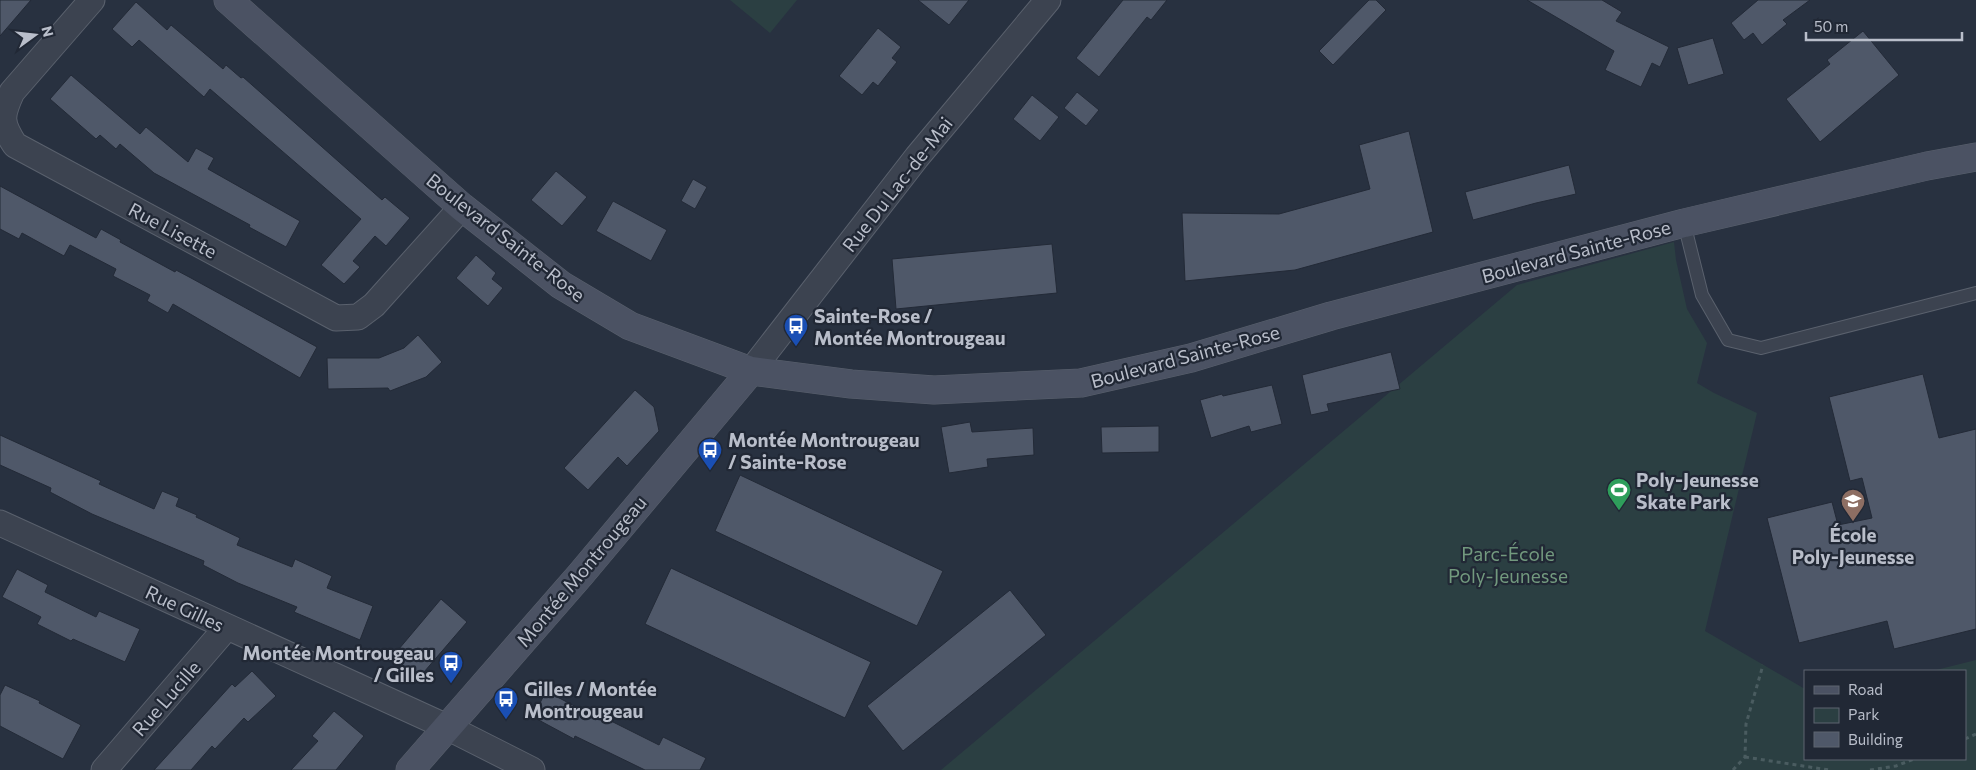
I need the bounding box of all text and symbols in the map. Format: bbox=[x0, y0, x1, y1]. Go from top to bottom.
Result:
north arrow bbox=[10, 10, 60, 60]
scale bar bbox=[1806, 10, 1962, 42]
text: 50 m bbox=[1814, 17, 1848, 35]
text: N bbox=[38, 24, 58, 39]
street label: Rue Du Lac-de-Mai bbox=[837, 112, 957, 256]
street label: Boulevard Sainte-Rose bbox=[422, 168, 590, 306]
street label: Rue Lisette bbox=[125, 197, 221, 263]
street label: Boulevard Sainte-Rose bbox=[1479, 215, 1673, 287]
place label: Sainte-Rose / Montée Montrougeau bbox=[814, 304, 1006, 349]
bus stop icon: Sainte-Rose / Montée Montrougeau bbox=[783, 313, 809, 347]
street label: Boulevard Sainte-Rose bbox=[1088, 320, 1282, 392]
place label: Montée Montrougeau / Sainte-Rose bbox=[728, 428, 920, 473]
bus stop icon: Montée Montrougeau / Sainte-Rose bbox=[697, 437, 723, 471]
place label: Poly-Jeunesse Skate Park bbox=[1636, 468, 1759, 513]
sports icon: Poly-Jeunesse Skate Park bbox=[1606, 477, 1632, 511]
school or university icon: École Poly-Jeunesse bbox=[1840, 488, 1866, 522]
street label: Montée Montrougeau bbox=[511, 491, 651, 651]
place label: École Poly-Jeunesse bbox=[1792, 523, 1914, 568]
park label: Parc-École Poly-Jeunesse bbox=[1448, 542, 1568, 587]
street label: Rue Gilles bbox=[142, 580, 228, 636]
place label: Montée Montrougeau / Gilles bbox=[242, 641, 434, 686]
bus stop icon: Montée Montrougeau / Gilles bbox=[438, 650, 464, 684]
street label: Rue Lucille bbox=[127, 656, 205, 740]
legend bbox=[1804, 670, 1966, 760]
place label: Gilles / Montée Montrougeau bbox=[524, 677, 657, 722]
text: Road bbox=[1848, 680, 1883, 698]
bus stop icon: Gilles / Montée Montrougeau bbox=[493, 686, 519, 720]
text: Park bbox=[1848, 705, 1879, 723]
text: Building bbox=[1848, 730, 1903, 748]

